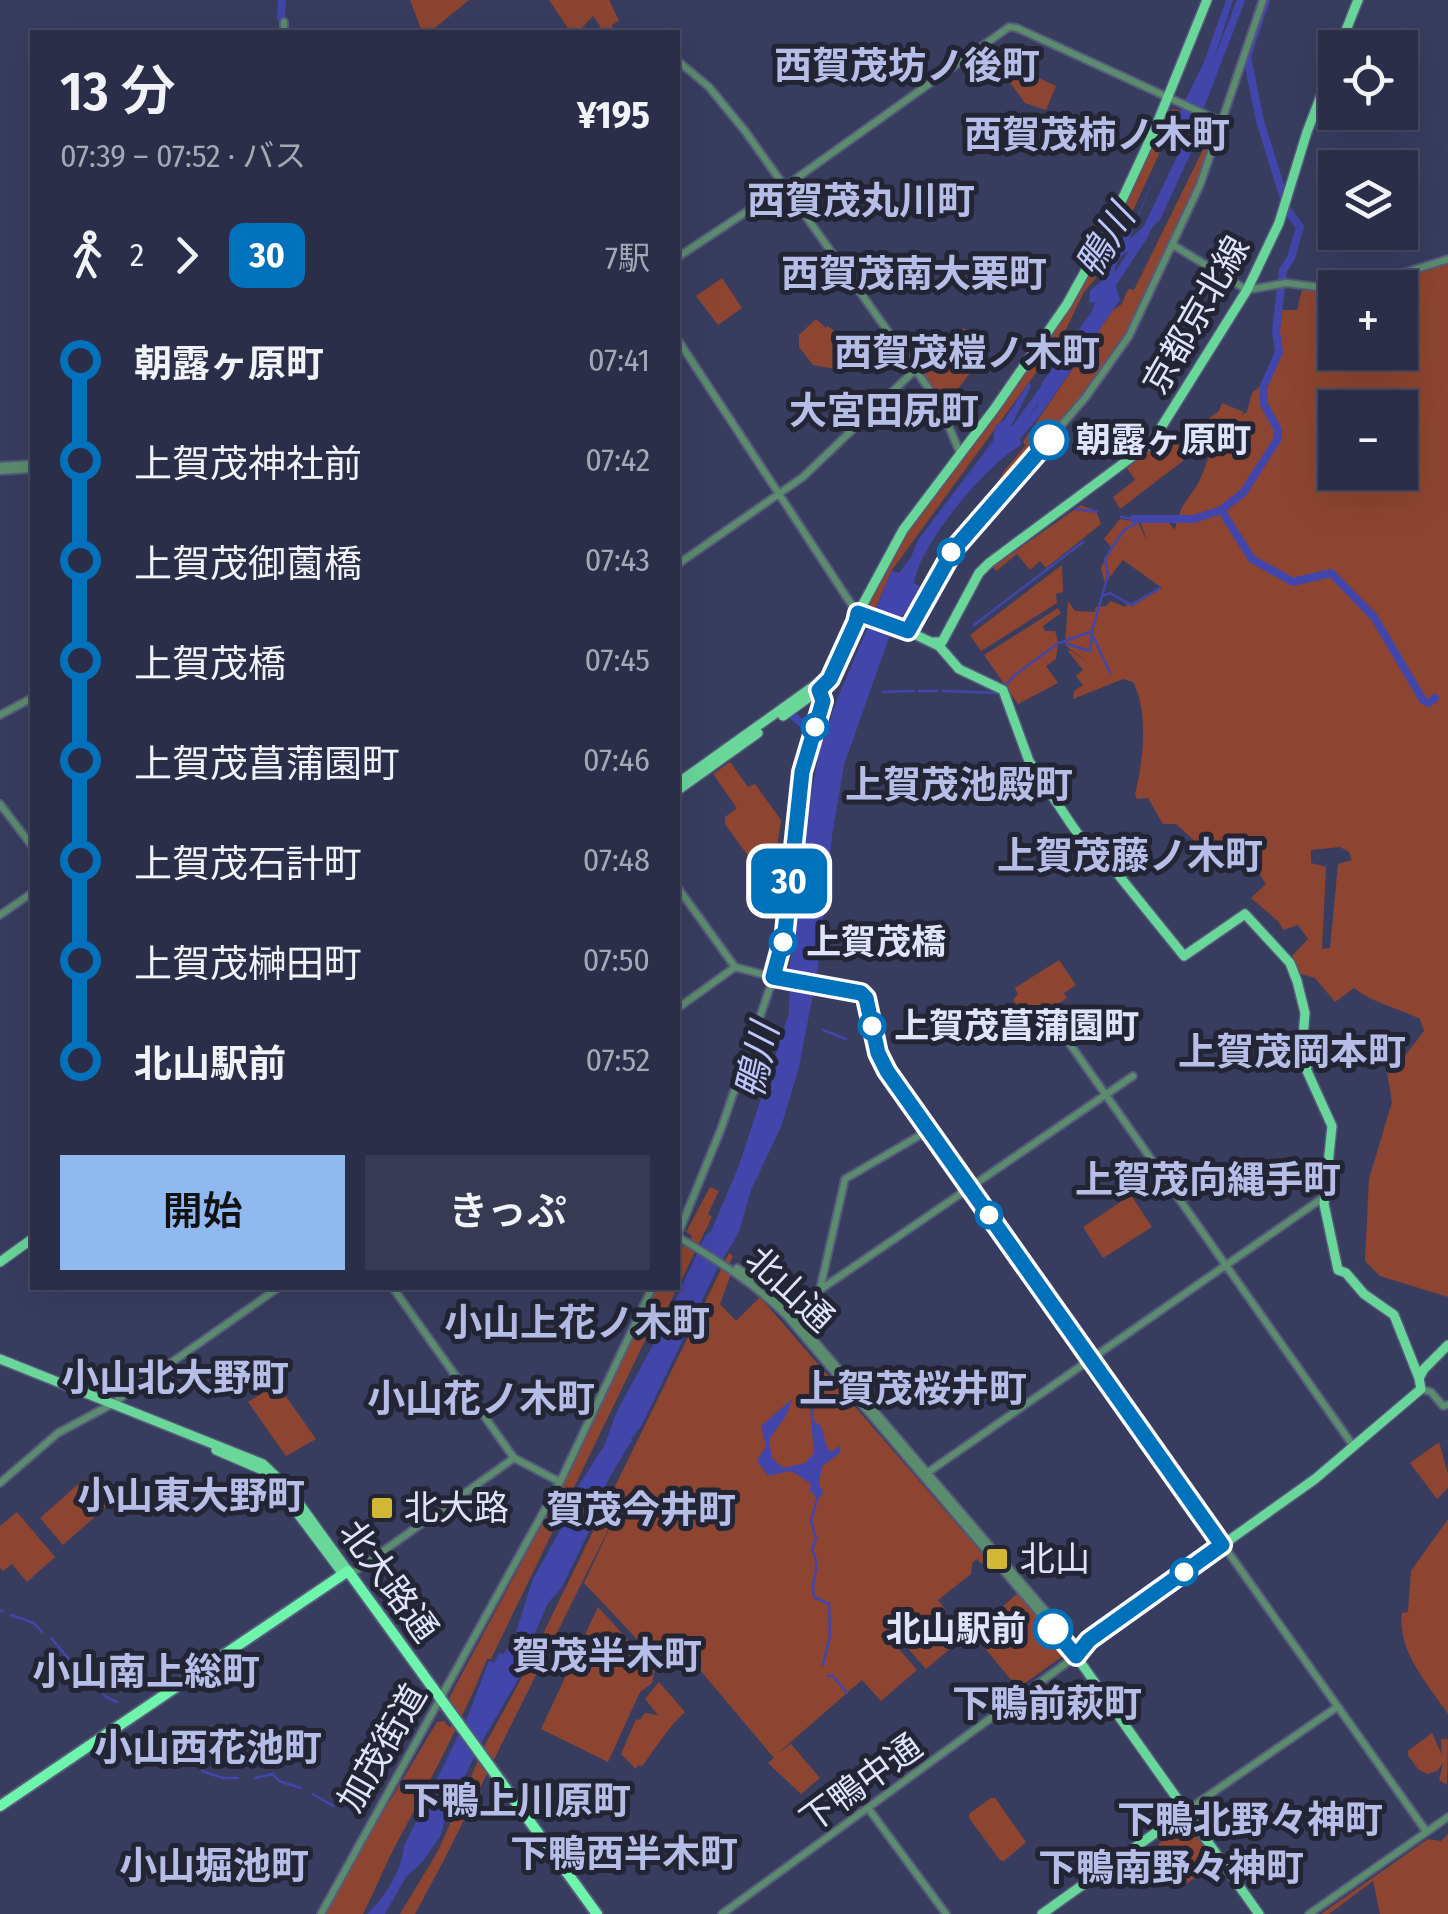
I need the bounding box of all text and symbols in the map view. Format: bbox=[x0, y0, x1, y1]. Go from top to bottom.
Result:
map controls bbox=[1318, 30, 1418, 490]
button: locate bbox=[1318, 30, 1418, 130]
district label: 西賀茂坊ノ後町 bbox=[774, 43, 1040, 89]
text: 13 分 bbox=[60, 59, 175, 125]
text: ¥195 bbox=[577, 92, 650, 138]
district label: 西賀茂柿ノ木町 bbox=[964, 112, 1230, 158]
text: 07:39 – 07:52 · バス bbox=[60, 137, 306, 175]
button: layers bbox=[1318, 150, 1418, 250]
district label: 西賀茂丸川町 bbox=[747, 178, 975, 224]
water label: 鴨川 bbox=[1066, 193, 1146, 285]
icon: walk bbox=[60, 228, 115, 283]
icon: forward bbox=[159, 228, 214, 283]
street label: 京都京北線 bbox=[1134, 229, 1258, 401]
text: 30 bbox=[249, 234, 285, 276]
text: 2 bbox=[130, 236, 144, 274]
text: 7駅 bbox=[605, 239, 650, 277]
district label: 西賀茂南大栗町 bbox=[781, 251, 1047, 297]
button: + bbox=[1318, 270, 1418, 370]
district label: 西賀茂榿ノ木町 bbox=[834, 330, 1100, 376]
text: 朝露ヶ原町 bbox=[134, 341, 324, 387]
text: 07:41 bbox=[588, 341, 650, 379]
district label: 大宮田尻町 bbox=[789, 388, 979, 434]
button: − bbox=[1318, 390, 1418, 490]
place label: 朝露ヶ原町 bbox=[1076, 419, 1251, 461]
marker: 朝露ヶ原町 bbox=[1030, 421, 1068, 459]
text: 上賀茂神社前 bbox=[134, 441, 362, 487]
text: 07:42 bbox=[585, 441, 650, 479]
unlabelled marker bbox=[938, 539, 964, 565]
text: 上賀茂御薗橋 bbox=[134, 541, 362, 587]
text: 07:43 bbox=[585, 541, 650, 579]
text: 上賀茂橋 bbox=[134, 641, 286, 687]
text: 07:45 bbox=[584, 641, 650, 679]
unlabelled marker bbox=[802, 714, 828, 740]
text: 上賀茂菖蒲園町 bbox=[134, 741, 400, 787]
text: 07:46 bbox=[583, 741, 650, 779]
district label: 上賀茂池殿町 bbox=[845, 762, 1073, 808]
district label: 上賀茂藤ノ木町 bbox=[997, 833, 1263, 879]
text: 上賀茂石計町 bbox=[134, 841, 362, 887]
text: 07:48 bbox=[583, 841, 650, 879]
line badge: 30 bbox=[744, 848, 834, 914]
text: 30 bbox=[771, 860, 807, 902]
place label: 上賀茂橋 bbox=[806, 921, 946, 963]
marker: 上賀茂橋 bbox=[770, 929, 796, 955]
text: 上賀茂榊田町 bbox=[134, 941, 362, 987]
text: 07:50 bbox=[583, 941, 650, 979]
place label: 上賀茂菖蒲園町 bbox=[894, 1005, 1139, 1047]
marker: 上賀茂菖蒲園町 bbox=[859, 1013, 885, 1039]
water label: 鴨川 bbox=[726, 1015, 789, 1103]
district label: 上賀茂岡本町 bbox=[1178, 1029, 1406, 1075]
text: 北山駅前 bbox=[134, 1041, 286, 1087]
text: 07:52 bbox=[586, 1041, 650, 1079]
button: 開始 bbox=[60, 1155, 345, 1270]
button: きっぷ bbox=[365, 1155, 650, 1270]
district label: 上賀茂向縄手町 bbox=[1075, 1157, 1341, 1203]
unlabelled marker bbox=[976, 1202, 1002, 1228]
street label: 北山通 bbox=[737, 1238, 843, 1340]
district label: 小山上花ノ木町 bbox=[444, 1300, 710, 1346]
district label: 小山北大野町 bbox=[61, 1355, 289, 1401]
district label: 上賀茂桜井町 bbox=[799, 1366, 1027, 1412]
district label: 小山花ノ木町 bbox=[367, 1376, 595, 1422]
district label: 小山東大野町 bbox=[77, 1473, 305, 1519]
place label: 北大路 bbox=[404, 1487, 509, 1529]
district label: 賀茂今井町 bbox=[546, 1487, 736, 1533]
marker: 北大路 bbox=[369, 1495, 395, 1521]
street label: 北大路通 bbox=[331, 1512, 447, 1650]
place label: 北山 bbox=[1020, 1538, 1090, 1580]
marker: 北山 bbox=[984, 1546, 1010, 1572]
unlabelled marker bbox=[1171, 1559, 1197, 1585]
place label: 北山駅前 bbox=[886, 1608, 1026, 1650]
marker: 北山駅前 bbox=[1034, 1610, 1072, 1648]
district label: 賀茂半木町 bbox=[512, 1633, 702, 1679]
district label: 小山南上総町 bbox=[32, 1649, 260, 1695]
street label: 加茂街道 bbox=[329, 1677, 435, 1819]
district label: 下鴨前萩町 bbox=[952, 1681, 1142, 1727]
district label: 小山西花池町 bbox=[94, 1725, 322, 1771]
street label: 下鴨中通 bbox=[792, 1725, 930, 1841]
district label: 下鴨上川原町 bbox=[403, 1778, 631, 1824]
district label: 下鴨北野々神町 bbox=[1117, 1797, 1383, 1843]
district label: 下鴨西半木町 bbox=[510, 1831, 738, 1877]
district label: 小山堀池町 bbox=[119, 1843, 309, 1889]
district label: 下鴨南野々神町 bbox=[1038, 1845, 1304, 1891]

